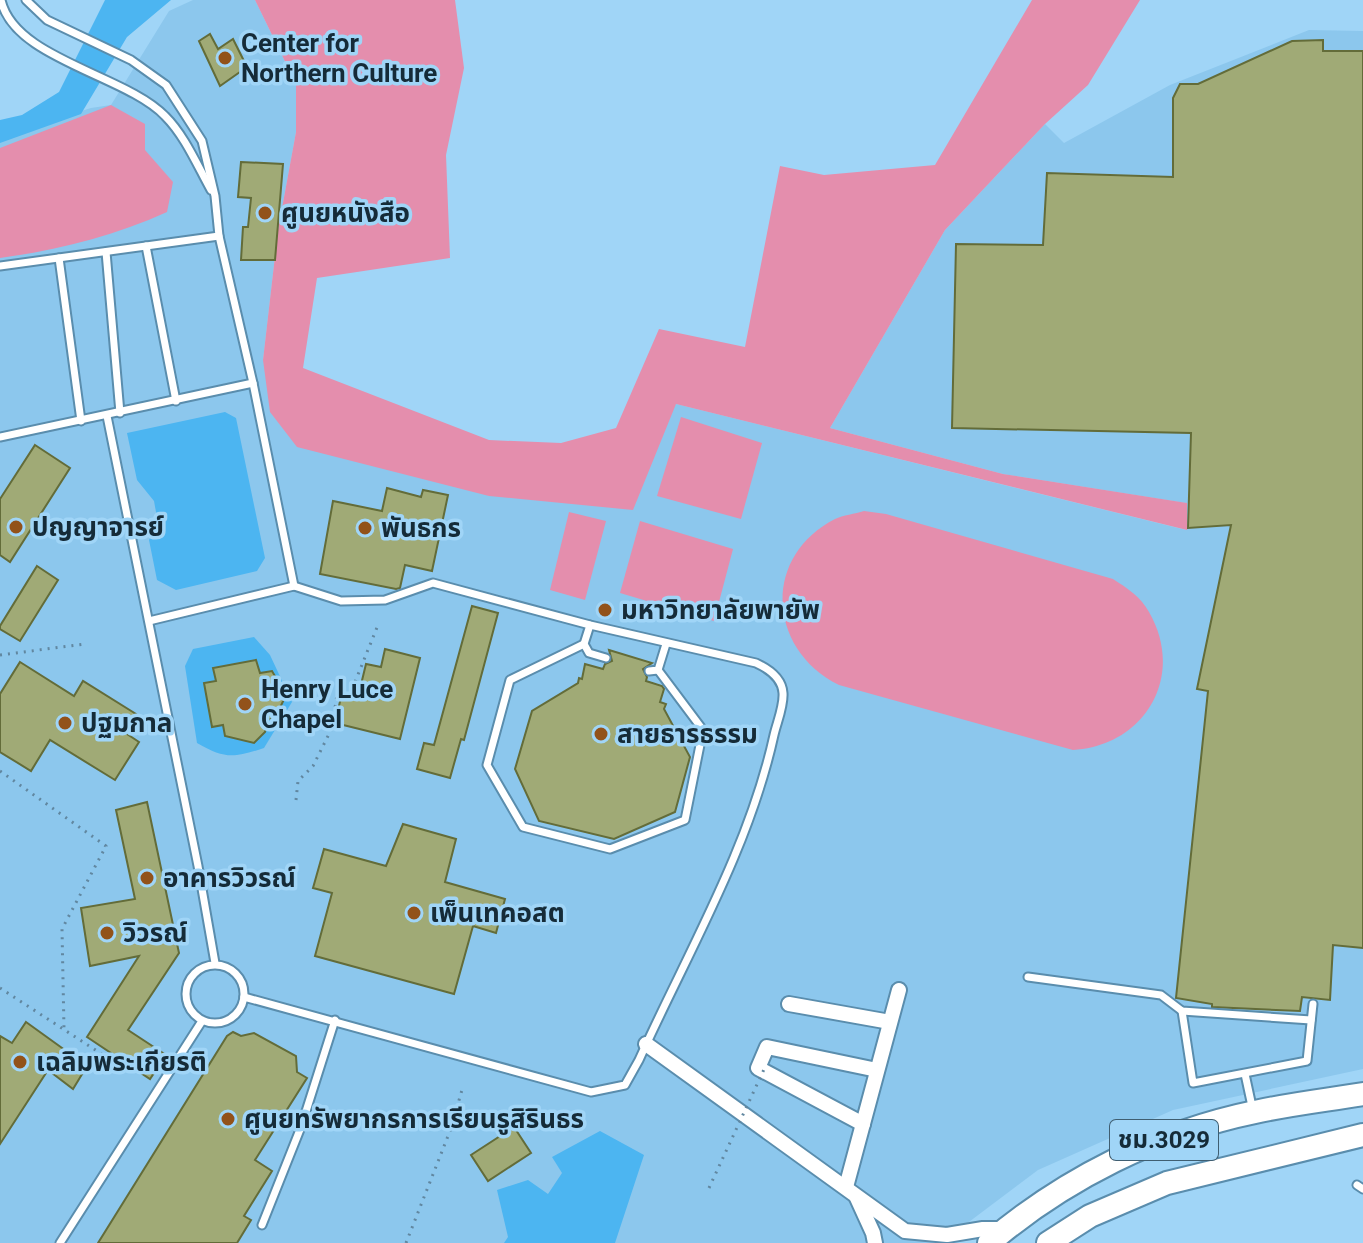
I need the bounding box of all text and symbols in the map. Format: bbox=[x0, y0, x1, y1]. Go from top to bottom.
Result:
place label: Center for Northern Culture bbox=[241, 28, 437, 88]
marker: Center for Northern Culture bbox=[216, 49, 234, 67]
place label: ศูนยหนังสือ bbox=[281, 198, 410, 229]
marker: ศูนยหนังสือ bbox=[256, 204, 274, 222]
place label: ปญญาจารย์ bbox=[32, 512, 164, 542]
place label: พันธกร bbox=[381, 513, 461, 543]
marker: ปญญาจารย์ bbox=[7, 518, 25, 536]
marker: พันธกร bbox=[356, 519, 374, 537]
place label: มหาวิทยาลัยพายัพ bbox=[621, 595, 820, 625]
marker: มหาวิทยาลัยพายัพ bbox=[596, 601, 614, 619]
place label: Henry Luce Chapel bbox=[261, 674, 393, 734]
marker: Henry Luce Chapel bbox=[236, 695, 254, 713]
place label: ปฐมกาล bbox=[81, 708, 172, 738]
marker: ปฐมกาล bbox=[56, 714, 74, 732]
place label: สายธารธรรม bbox=[617, 719, 758, 749]
marker: สายธารธรรม bbox=[592, 725, 610, 743]
place label: อาคารวิวรณ์ bbox=[163, 863, 296, 893]
marker: อาคารวิวรณ์ bbox=[138, 869, 156, 887]
place label: เพ็นเทคอสต bbox=[430, 898, 565, 928]
marker: เพ็นเทคอสต bbox=[405, 904, 423, 922]
place label: วิวรณ์ bbox=[123, 918, 188, 948]
marker: วิวรณ์ bbox=[98, 924, 116, 942]
place label: เฉลิมพระเกียรติ bbox=[36, 1047, 207, 1077]
marker: เฉลิมพระเกียรติ bbox=[11, 1053, 29, 1071]
place label: ศูนยทรัพยากรการเรียนรูสิรินธร bbox=[244, 1104, 584, 1135]
marker: ศูนยทรัพยากรการเรียนรูสิรินธร bbox=[219, 1110, 237, 1128]
road number: ชม.3029 bbox=[1110, 1120, 1218, 1160]

